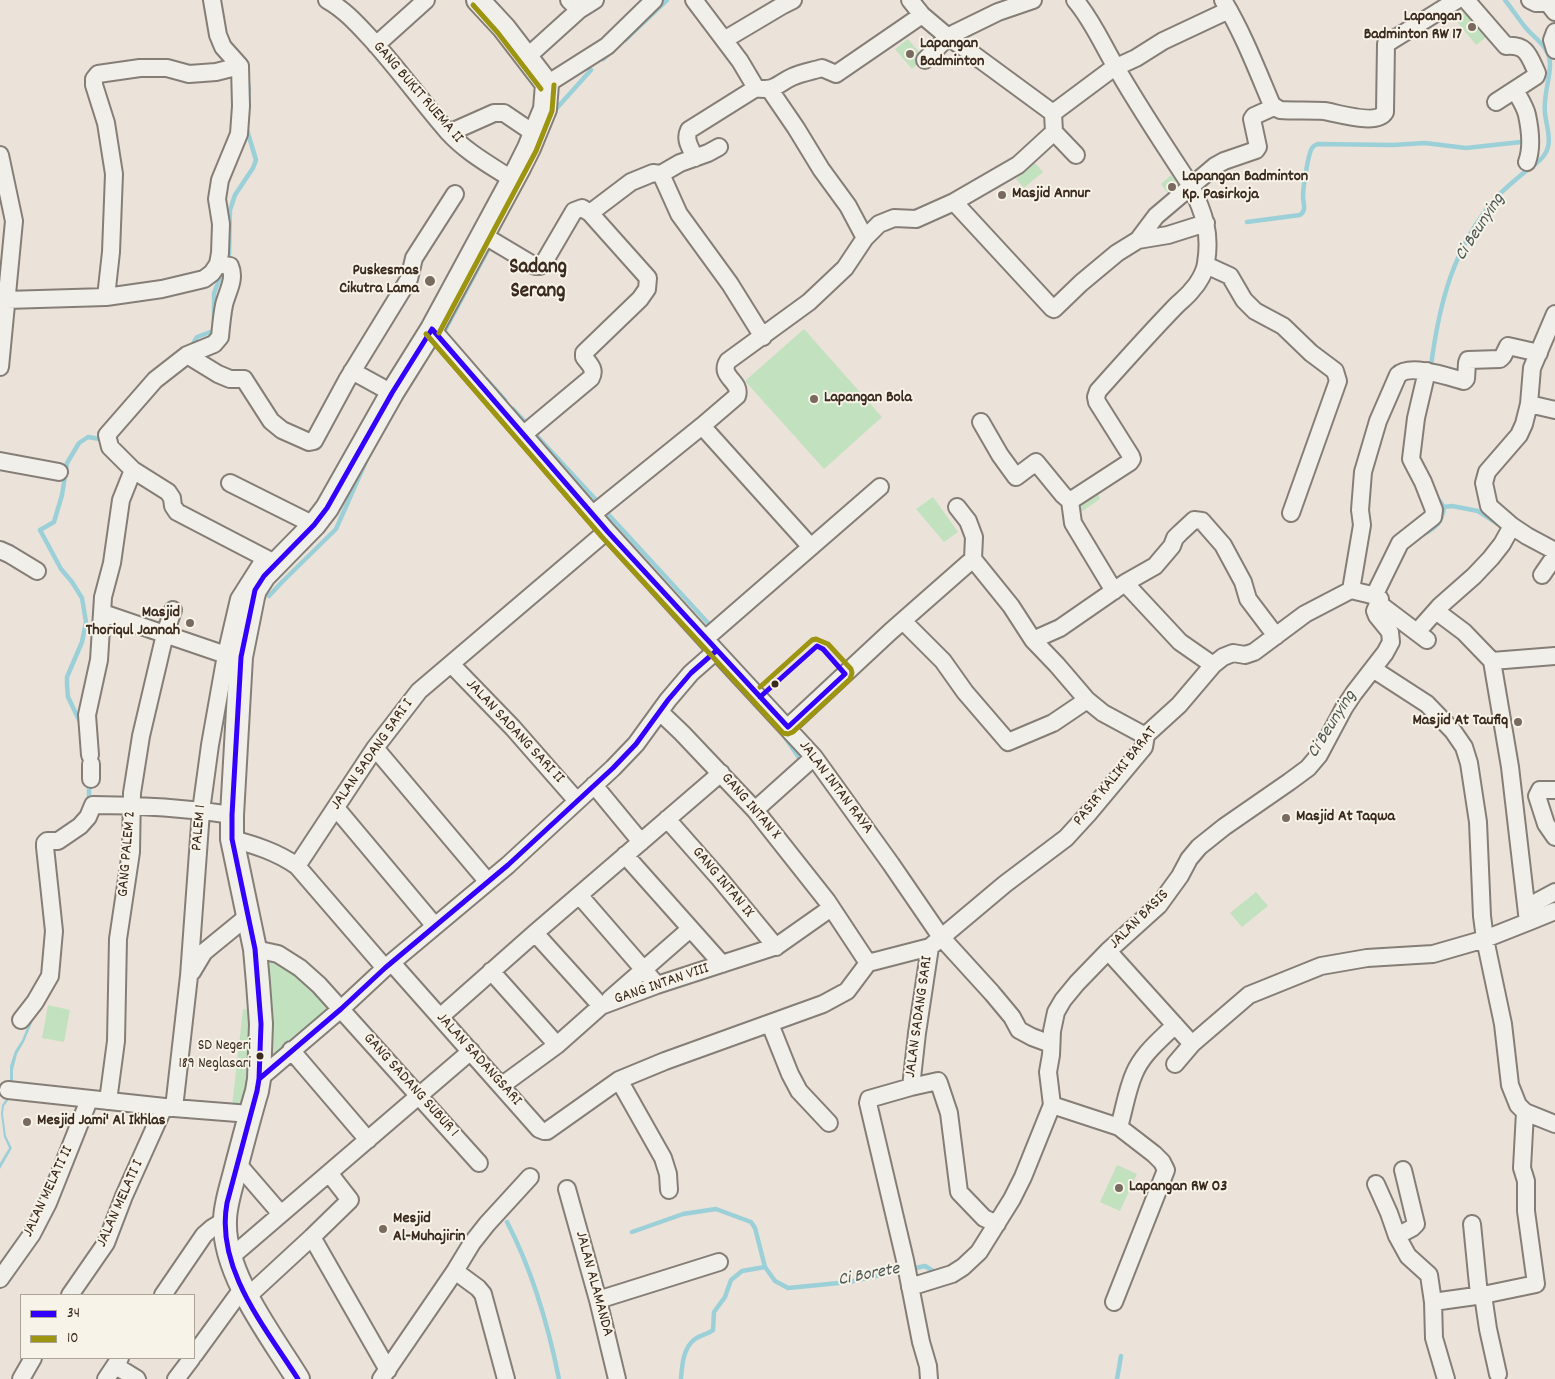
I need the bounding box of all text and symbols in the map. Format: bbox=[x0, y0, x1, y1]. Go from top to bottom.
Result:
place label: Lapangan Badminton RW 17 bbox=[1364, 8, 1462, 46]
marker: Lapangan Badminton RW 17 bbox=[1466, 21, 1478, 33]
place label: Lapangan Badminton bbox=[920, 35, 984, 73]
street label: GANG BUKIT RUEMA II bbox=[368, 38, 466, 148]
marker: Lapangan Badminton bbox=[904, 48, 916, 60]
place label: Lapangan Badminton Kp. Pasirkoja bbox=[1182, 168, 1308, 206]
marker: Lapangan Badminton Kp. Pasirkoja bbox=[1166, 181, 1178, 193]
place label: Masjid Annur bbox=[1012, 185, 1090, 205]
marker: Masjid Annur bbox=[996, 189, 1008, 201]
water label: Ci Beunying bbox=[1451, 190, 1511, 266]
district label: Sadang Serang bbox=[509, 256, 567, 306]
place label: Puskesmas Cikutra Lama bbox=[339, 262, 419, 300]
marker: Puskesmas Cikutra Lama bbox=[423, 274, 437, 288]
place label: Lapangan Bola bbox=[824, 389, 912, 409]
marker: Lapangan Bola bbox=[808, 393, 820, 405]
place label: Masjid Thoriqul Jannah bbox=[86, 604, 180, 642]
marker: Masjid Thoriqul Jannah bbox=[184, 617, 196, 629]
street label: JALAN SADANG SARI II bbox=[461, 676, 567, 788]
unlabelled marker bbox=[770, 679, 780, 689]
water label: Ci Beunying bbox=[1304, 687, 1362, 763]
street label: JALAN SADANG SARI I bbox=[328, 696, 418, 814]
place label: Masjid At Taufiq bbox=[1412, 712, 1508, 732]
marker: Masjid At Taufiq bbox=[1512, 716, 1524, 728]
street label: PASIR KALIKI BARAT bbox=[1070, 723, 1162, 831]
street label: JALAN INTAN RAYA bbox=[794, 737, 876, 839]
street label: GANG INTAN X bbox=[716, 770, 784, 844]
street label: PALEM 1 bbox=[188, 804, 212, 852]
place label: Masjid At Taqwa bbox=[1296, 808, 1395, 828]
street label: GANG PALEM 2 bbox=[115, 810, 141, 898]
marker: Masjid At Taqwa bbox=[1280, 812, 1292, 824]
street label: GANG INTAN IX bbox=[687, 844, 757, 922]
street label: JALAN BASIS bbox=[1106, 886, 1174, 954]
street label: JALAN SADANG SARI bbox=[902, 955, 938, 1079]
street label: GANG INTAN VIII bbox=[612, 960, 712, 1010]
street label: JALAN SADANGSARI bbox=[431, 1009, 525, 1111]
street label: GANG SADANG SUBUR 1 bbox=[358, 1030, 462, 1142]
place label: SD Negeri 189 Neglasari bbox=[179, 1038, 251, 1073]
marker: SD Negeri 189 Neglasari bbox=[255, 1051, 265, 1061]
place label: Mesjid Jami' Al Ikhlas bbox=[37, 1112, 166, 1132]
marker: Mesjid Jami' Al Ikhlas bbox=[21, 1116, 33, 1128]
street label: JALAN MELATI II bbox=[20, 1143, 78, 1241]
street label: JALAN MELATI I bbox=[93, 1157, 149, 1251]
place label: Lapangan RW 03 bbox=[1129, 1178, 1227, 1198]
marker: Lapangan RW 03 bbox=[1113, 1182, 1125, 1194]
place label: Mesjid Al-Muhajirin bbox=[393, 1210, 465, 1248]
marker: Mesjid Al-Muhajirin bbox=[377, 1223, 389, 1235]
street label: JALAN ALAMANDA bbox=[570, 1229, 616, 1339]
water label: Ci Borete bbox=[837, 1259, 901, 1293]
legend bbox=[20, 1294, 195, 1359]
text: 34 bbox=[67, 1303, 80, 1325]
text: 10 bbox=[67, 1328, 78, 1350]

